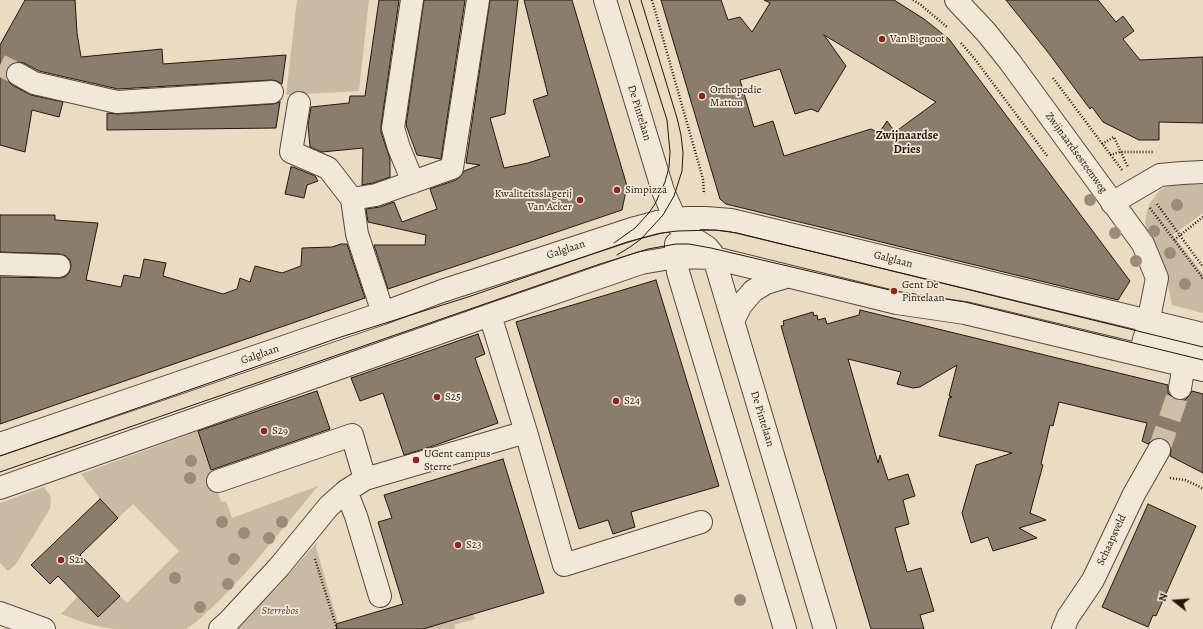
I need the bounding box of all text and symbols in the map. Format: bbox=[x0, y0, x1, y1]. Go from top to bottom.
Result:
place label: Van Bignoot bbox=[890, 32, 945, 46]
marker: Van Bignoot bbox=[877, 34, 887, 44]
place label: Orthopedie Matton bbox=[710, 83, 761, 109]
street label: De Pintelaan bbox=[624, 84, 654, 142]
marker: Orthopedie Matton bbox=[697, 91, 707, 101]
street label: Zwijnaardsesteenweg bbox=[1042, 110, 1110, 196]
district label: Zwijnaardse Dries bbox=[876, 129, 938, 157]
place label: Simpizza bbox=[625, 183, 667, 197]
marker: Simpizza bbox=[612, 185, 622, 195]
place label: Kwaliteitsslagerij Van Acker bbox=[494, 187, 572, 213]
marker: Kwaliteitsslagerij Van Acker bbox=[575, 195, 585, 205]
street label: Galglaan bbox=[545, 238, 587, 262]
street label: Galglaan bbox=[872, 249, 914, 271]
place label: Gent De Pintelaan bbox=[902, 278, 945, 304]
marker: Gent De Pintelaan bbox=[889, 286, 899, 296]
street label: Galglaan bbox=[239, 342, 281, 368]
place label: S25 bbox=[445, 390, 461, 404]
street label: De Pintelaan bbox=[747, 390, 777, 448]
marker: S25 bbox=[432, 392, 442, 402]
place label: S24 bbox=[624, 394, 640, 408]
marker: S24 bbox=[611, 396, 621, 406]
place label: S29 bbox=[272, 424, 288, 438]
marker: S29 bbox=[259, 426, 269, 436]
place label: UGent campus Sterre bbox=[424, 447, 490, 473]
marker: UGent campus Sterre bbox=[411, 455, 421, 465]
street label: Schaapsveld bbox=[1094, 512, 1130, 568]
place label: S23 bbox=[466, 538, 482, 552]
marker: S23 bbox=[453, 540, 463, 550]
place label: S21 bbox=[69, 553, 84, 567]
marker: S21 bbox=[56, 555, 66, 565]
north arrow bbox=[1155, 581, 1195, 621]
text: N bbox=[1155, 591, 1171, 603]
park label: Sterrebos bbox=[261, 604, 299, 618]

